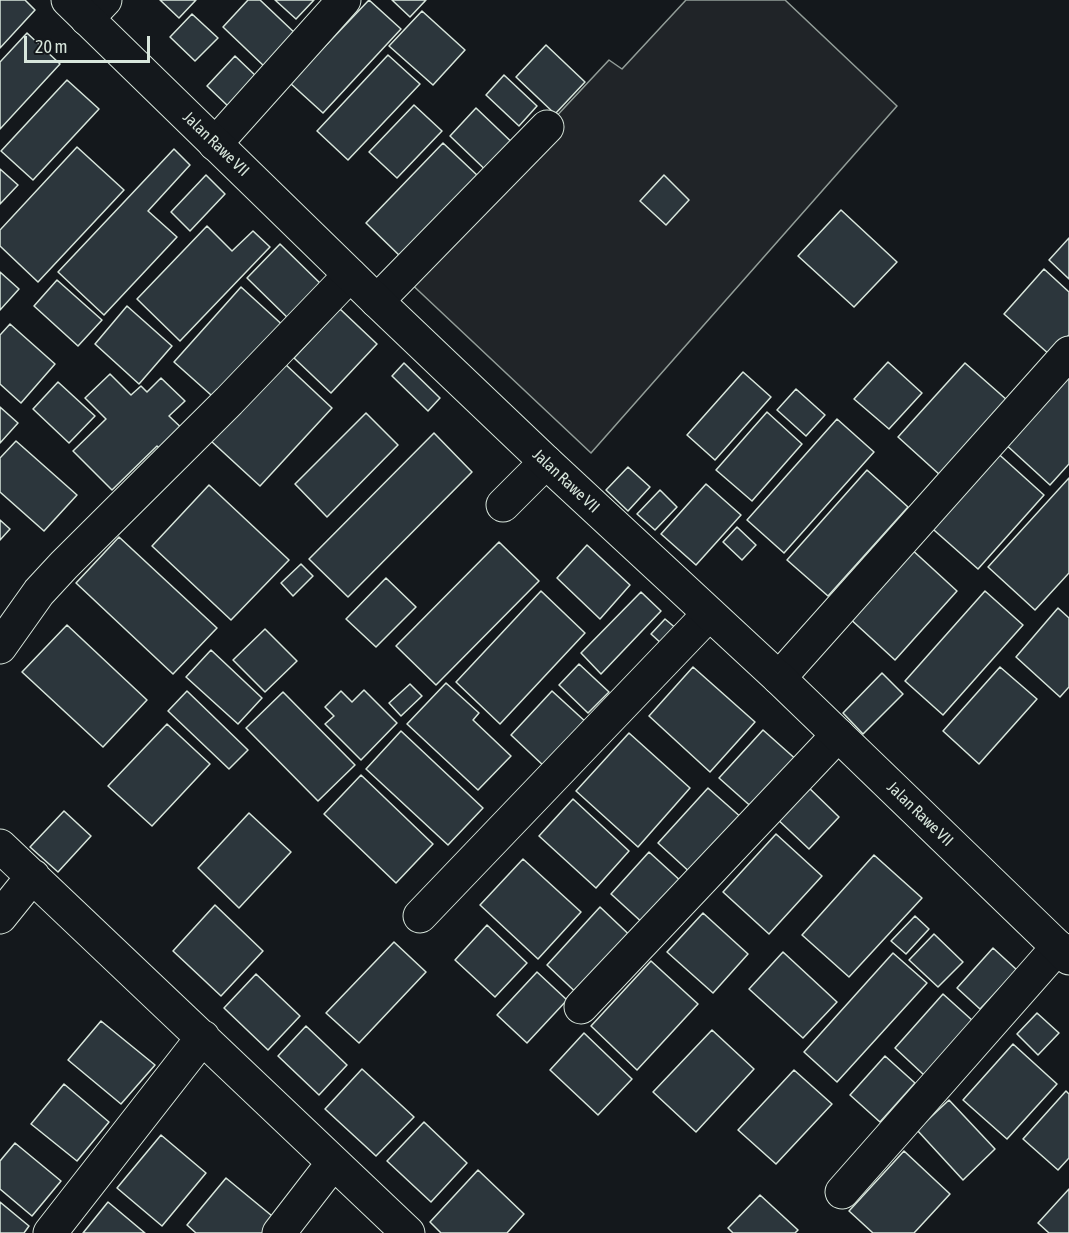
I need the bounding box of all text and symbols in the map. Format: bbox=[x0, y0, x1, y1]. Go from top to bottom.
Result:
scale bar bbox=[27, 24, 153, 62]
text: 20 m bbox=[35, 36, 67, 57]
street label: Jalan Rawe VII bbox=[179, 108, 253, 180]
street label: Jalan Rawe VII bbox=[529, 445, 603, 517]
street label: Jalan Rawe VII bbox=[883, 778, 957, 850]

